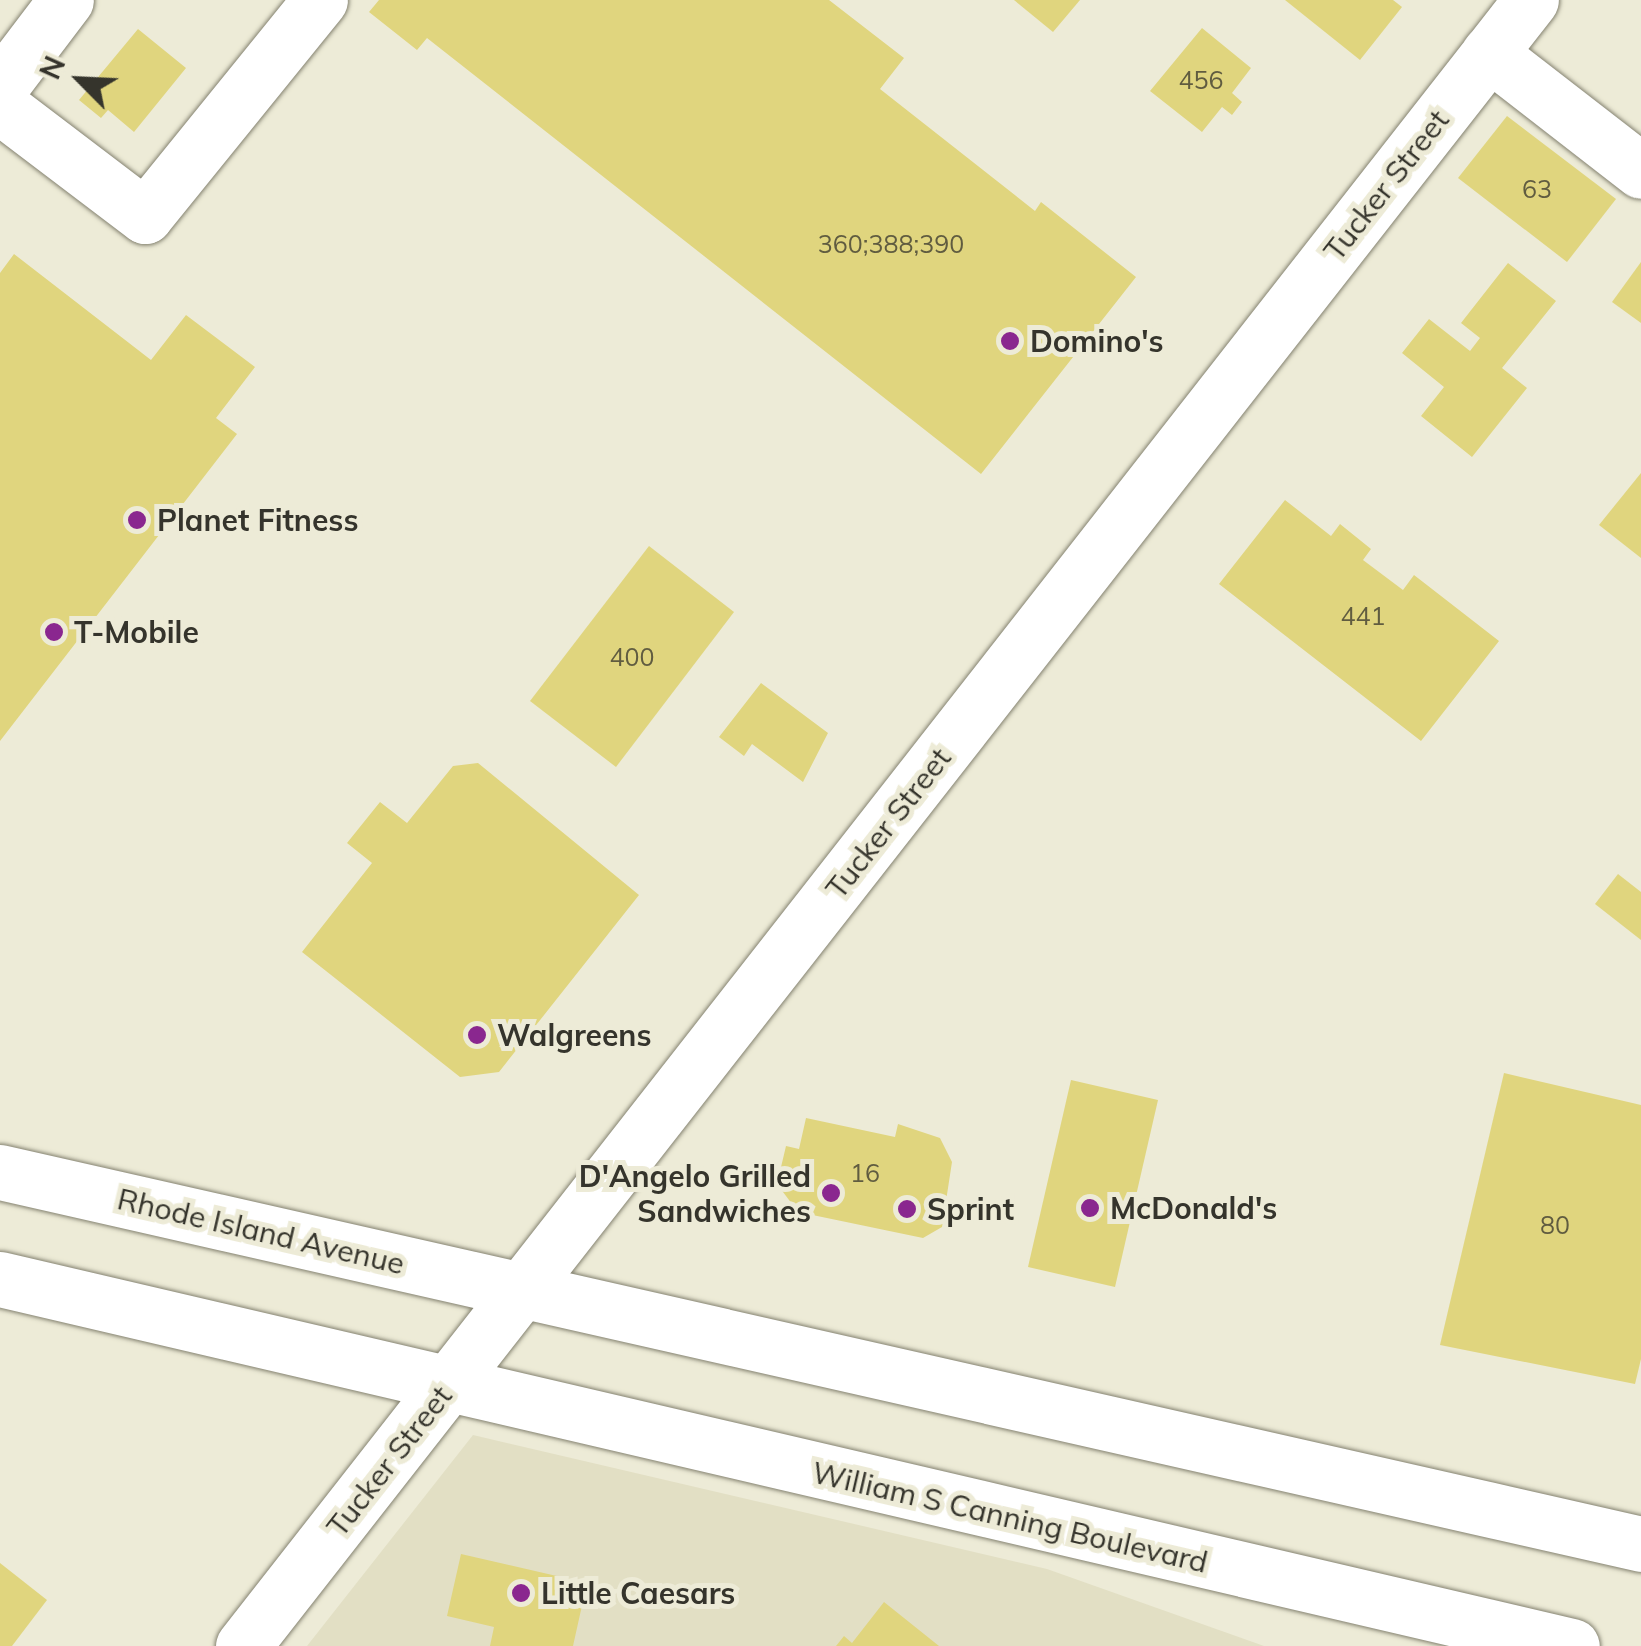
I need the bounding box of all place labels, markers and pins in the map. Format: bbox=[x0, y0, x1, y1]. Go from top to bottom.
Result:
place label: Domino's bbox=[1030, 323, 1164, 359]
marker: Domino's bbox=[999, 330, 1021, 352]
place label: Planet Fitness bbox=[157, 502, 358, 538]
marker: Planet Fitness bbox=[126, 509, 148, 531]
place label: T-Mobile bbox=[74, 614, 199, 650]
marker: T-Mobile bbox=[43, 621, 65, 643]
place label: Walgreens bbox=[497, 1017, 651, 1053]
marker: Walgreens bbox=[466, 1024, 488, 1046]
place label: D'Angelo Grilled Sandwiches bbox=[579, 1158, 811, 1228]
marker: D'Angelo Grilled Sandwiches bbox=[820, 1182, 842, 1204]
place label: McDonald's bbox=[1110, 1190, 1277, 1226]
place label: Sprint bbox=[927, 1191, 1014, 1227]
marker: McDonald's bbox=[1079, 1197, 1101, 1219]
marker: Sprint bbox=[896, 1198, 918, 1220]
place label: Little Caesars bbox=[541, 1575, 735, 1611]
marker: Little Caesars bbox=[510, 1582, 532, 1604]

